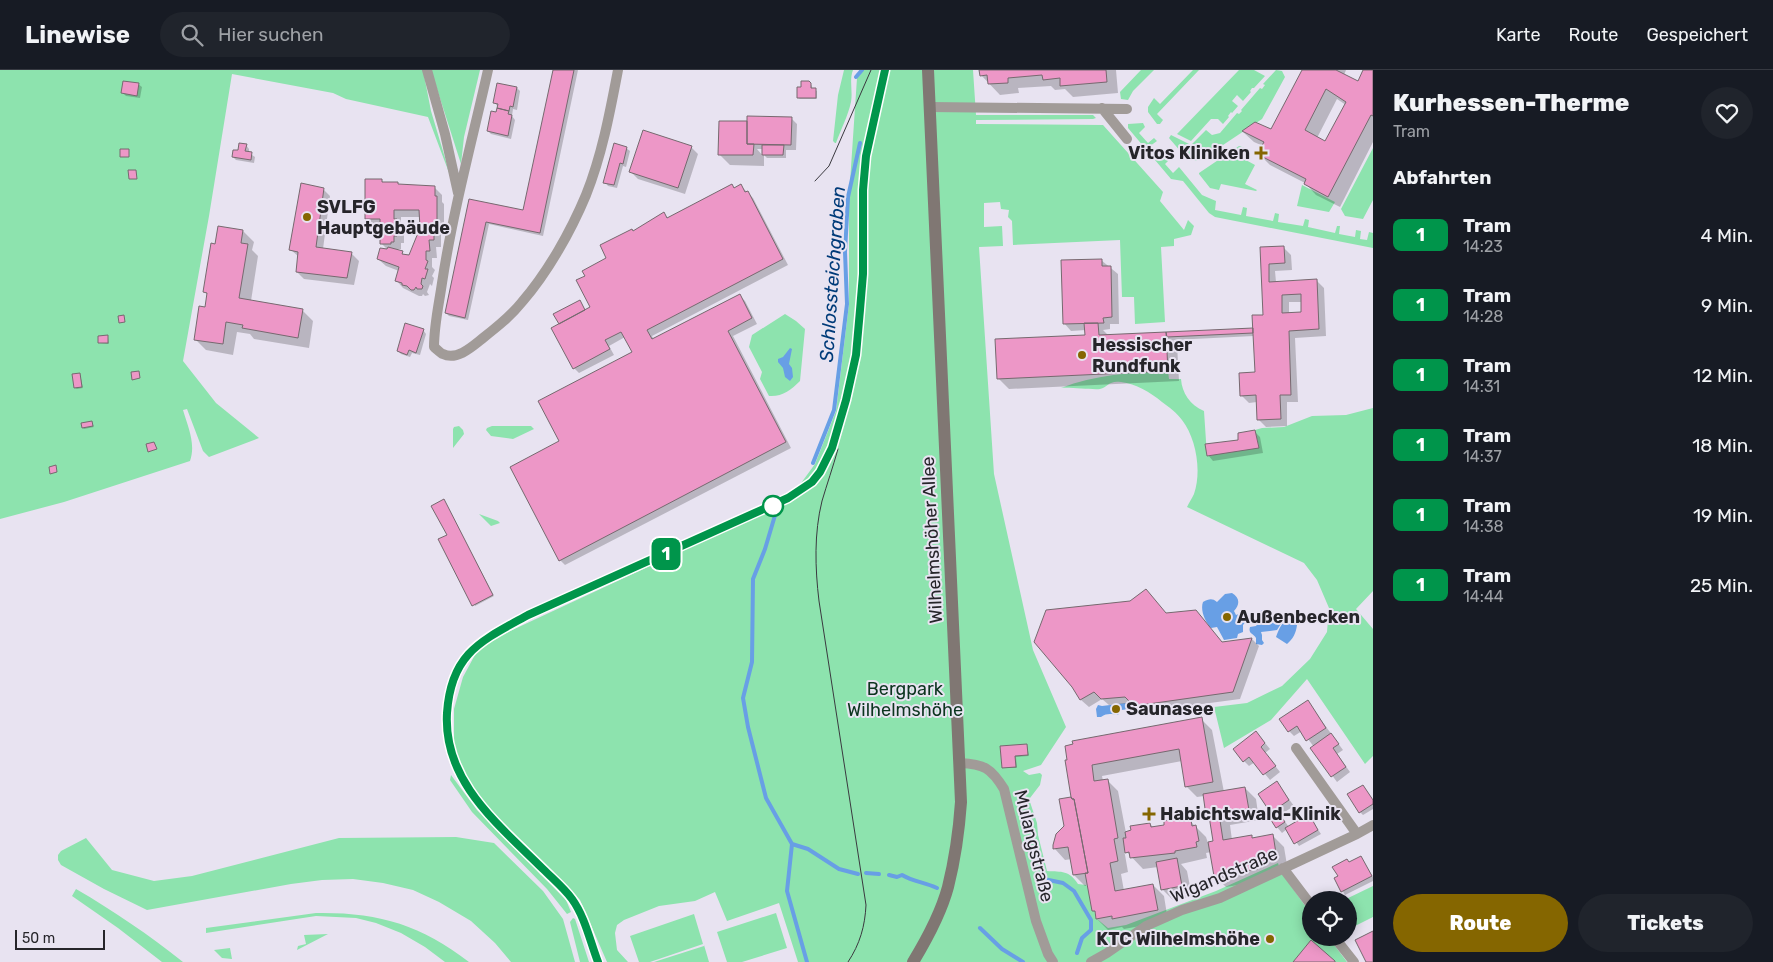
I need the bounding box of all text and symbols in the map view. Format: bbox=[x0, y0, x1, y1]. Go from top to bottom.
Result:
search box bbox=[160, 12, 510, 57]
text: Linewise bbox=[25, 21, 130, 49]
icon: search bbox=[178, 21, 206, 49]
text: Hier suchen bbox=[218, 23, 324, 46]
text: Karte bbox=[1496, 24, 1540, 46]
text: Route bbox=[1568, 24, 1618, 46]
text: Gespeichert bbox=[1646, 24, 1748, 46]
button: heart bbox=[1701, 87, 1753, 139]
text: Kurhessen-Therme bbox=[1393, 89, 1629, 117]
text: Tram bbox=[1393, 122, 1430, 141]
place label: Vitos Kliniken bbox=[1128, 142, 1250, 164]
marker: Vitos Kliniken bbox=[1254, 146, 1268, 160]
text: Abfahrten bbox=[1393, 166, 1491, 189]
water label: Schlossteichgraben bbox=[815, 185, 850, 363]
place label: SVLFG Hauptgebäude bbox=[317, 196, 450, 239]
marker: SVLFG Hauptgebäude bbox=[301, 211, 313, 223]
text: Tram bbox=[1463, 214, 1511, 237]
text: 1 bbox=[1416, 224, 1425, 246]
text: 4 Min. bbox=[1701, 224, 1753, 247]
text: 14:23 bbox=[1463, 237, 1503, 256]
text: Tram bbox=[1463, 284, 1511, 307]
text: 1 bbox=[1416, 294, 1425, 316]
text: 9 Min. bbox=[1701, 294, 1753, 317]
text: 14:28 bbox=[1463, 307, 1503, 326]
place label: Hessischer Rundfunk bbox=[1092, 334, 1192, 377]
marker: Hessischer Rundfunk bbox=[1076, 349, 1088, 361]
text: Tram bbox=[1463, 354, 1511, 377]
text: 1 bbox=[1416, 364, 1425, 386]
text: 12 Min. bbox=[1693, 364, 1753, 387]
text: 14:31 bbox=[1463, 377, 1500, 396]
text: Tram bbox=[1463, 424, 1511, 447]
text: 1 bbox=[1416, 434, 1425, 456]
text: 18 Min. bbox=[1692, 434, 1753, 457]
text: 14:37 bbox=[1463, 447, 1502, 466]
street label: Wilhelmshöher Allee bbox=[917, 456, 947, 624]
text: Tram bbox=[1463, 494, 1511, 517]
unlabelled marker bbox=[762, 495, 784, 517]
text: 1 bbox=[1416, 504, 1425, 526]
text: 19 Min. bbox=[1693, 504, 1753, 527]
text: 14:38 bbox=[1463, 517, 1504, 536]
line badge: 1 bbox=[650, 538, 682, 570]
text: 1 bbox=[662, 543, 670, 565]
text: Tram bbox=[1463, 564, 1511, 587]
text: 1 bbox=[1416, 574, 1425, 596]
text: 25 Min. bbox=[1690, 574, 1753, 597]
text: 14:44 bbox=[1463, 587, 1504, 606]
place label: Außenbecken bbox=[1237, 606, 1360, 628]
marker: Außenbecken bbox=[1221, 611, 1233, 623]
park label: Bergpark Wilhelmshöhe bbox=[847, 678, 963, 721]
place label: Saunasee bbox=[1126, 698, 1214, 720]
marker: Saunasee bbox=[1110, 703, 1122, 715]
street label: Mulangstraße bbox=[1009, 788, 1059, 904]
place label: Habichtswald-Klinik bbox=[1160, 803, 1341, 825]
marker: Habichtswald-Klinik bbox=[1142, 807, 1156, 821]
street label: Wigandstraße bbox=[1167, 842, 1281, 908]
map controls bbox=[1302, 891, 1357, 946]
button: locate bbox=[1302, 891, 1357, 946]
button: Route bbox=[1393, 894, 1568, 952]
button: Tickets bbox=[1578, 894, 1753, 952]
scale bar bbox=[15, 927, 105, 950]
place label: KTC Wilhelmshöhe bbox=[1096, 928, 1260, 950]
text: 50 m bbox=[22, 930, 55, 947]
marker: KTC Wilhelmshöhe bbox=[1264, 933, 1276, 945]

